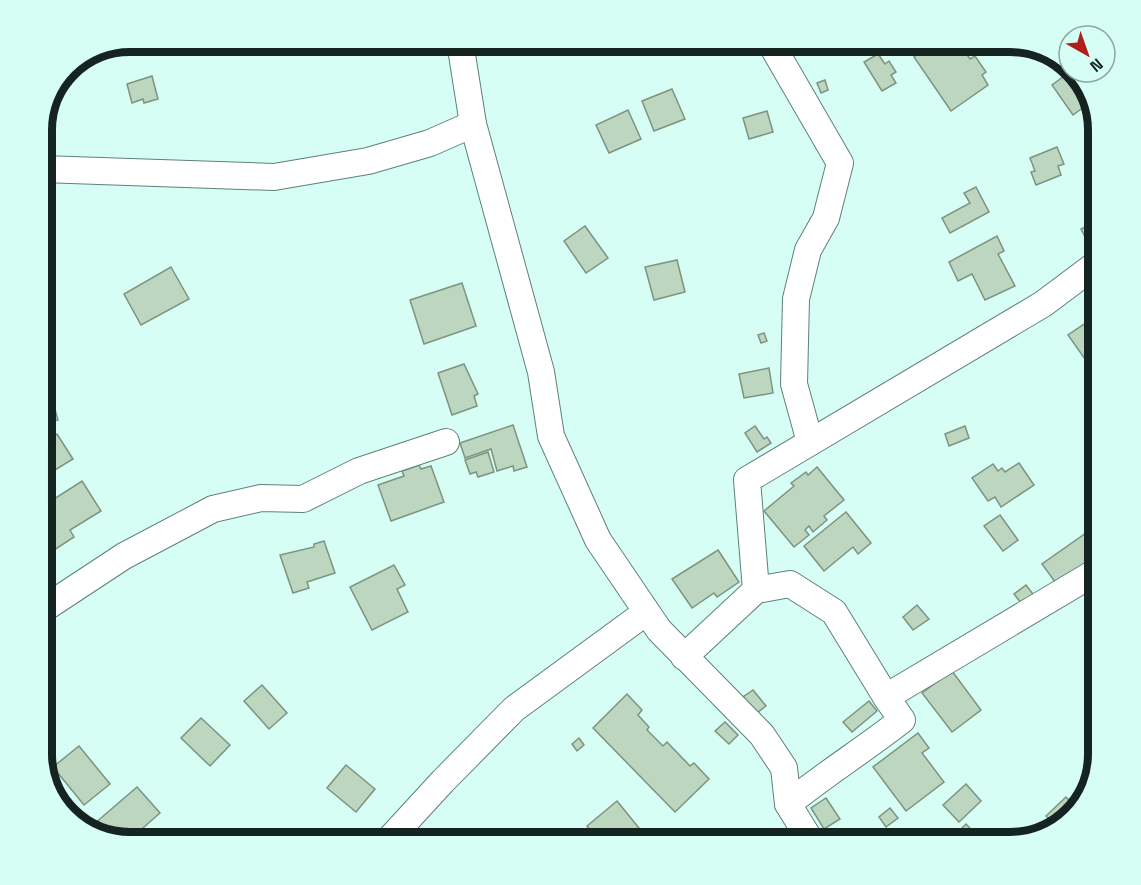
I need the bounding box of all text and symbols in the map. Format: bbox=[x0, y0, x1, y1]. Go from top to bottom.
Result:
north arrow bbox=[1057, 24, 1117, 84]
text: N bbox=[1085, 54, 1107, 77]

